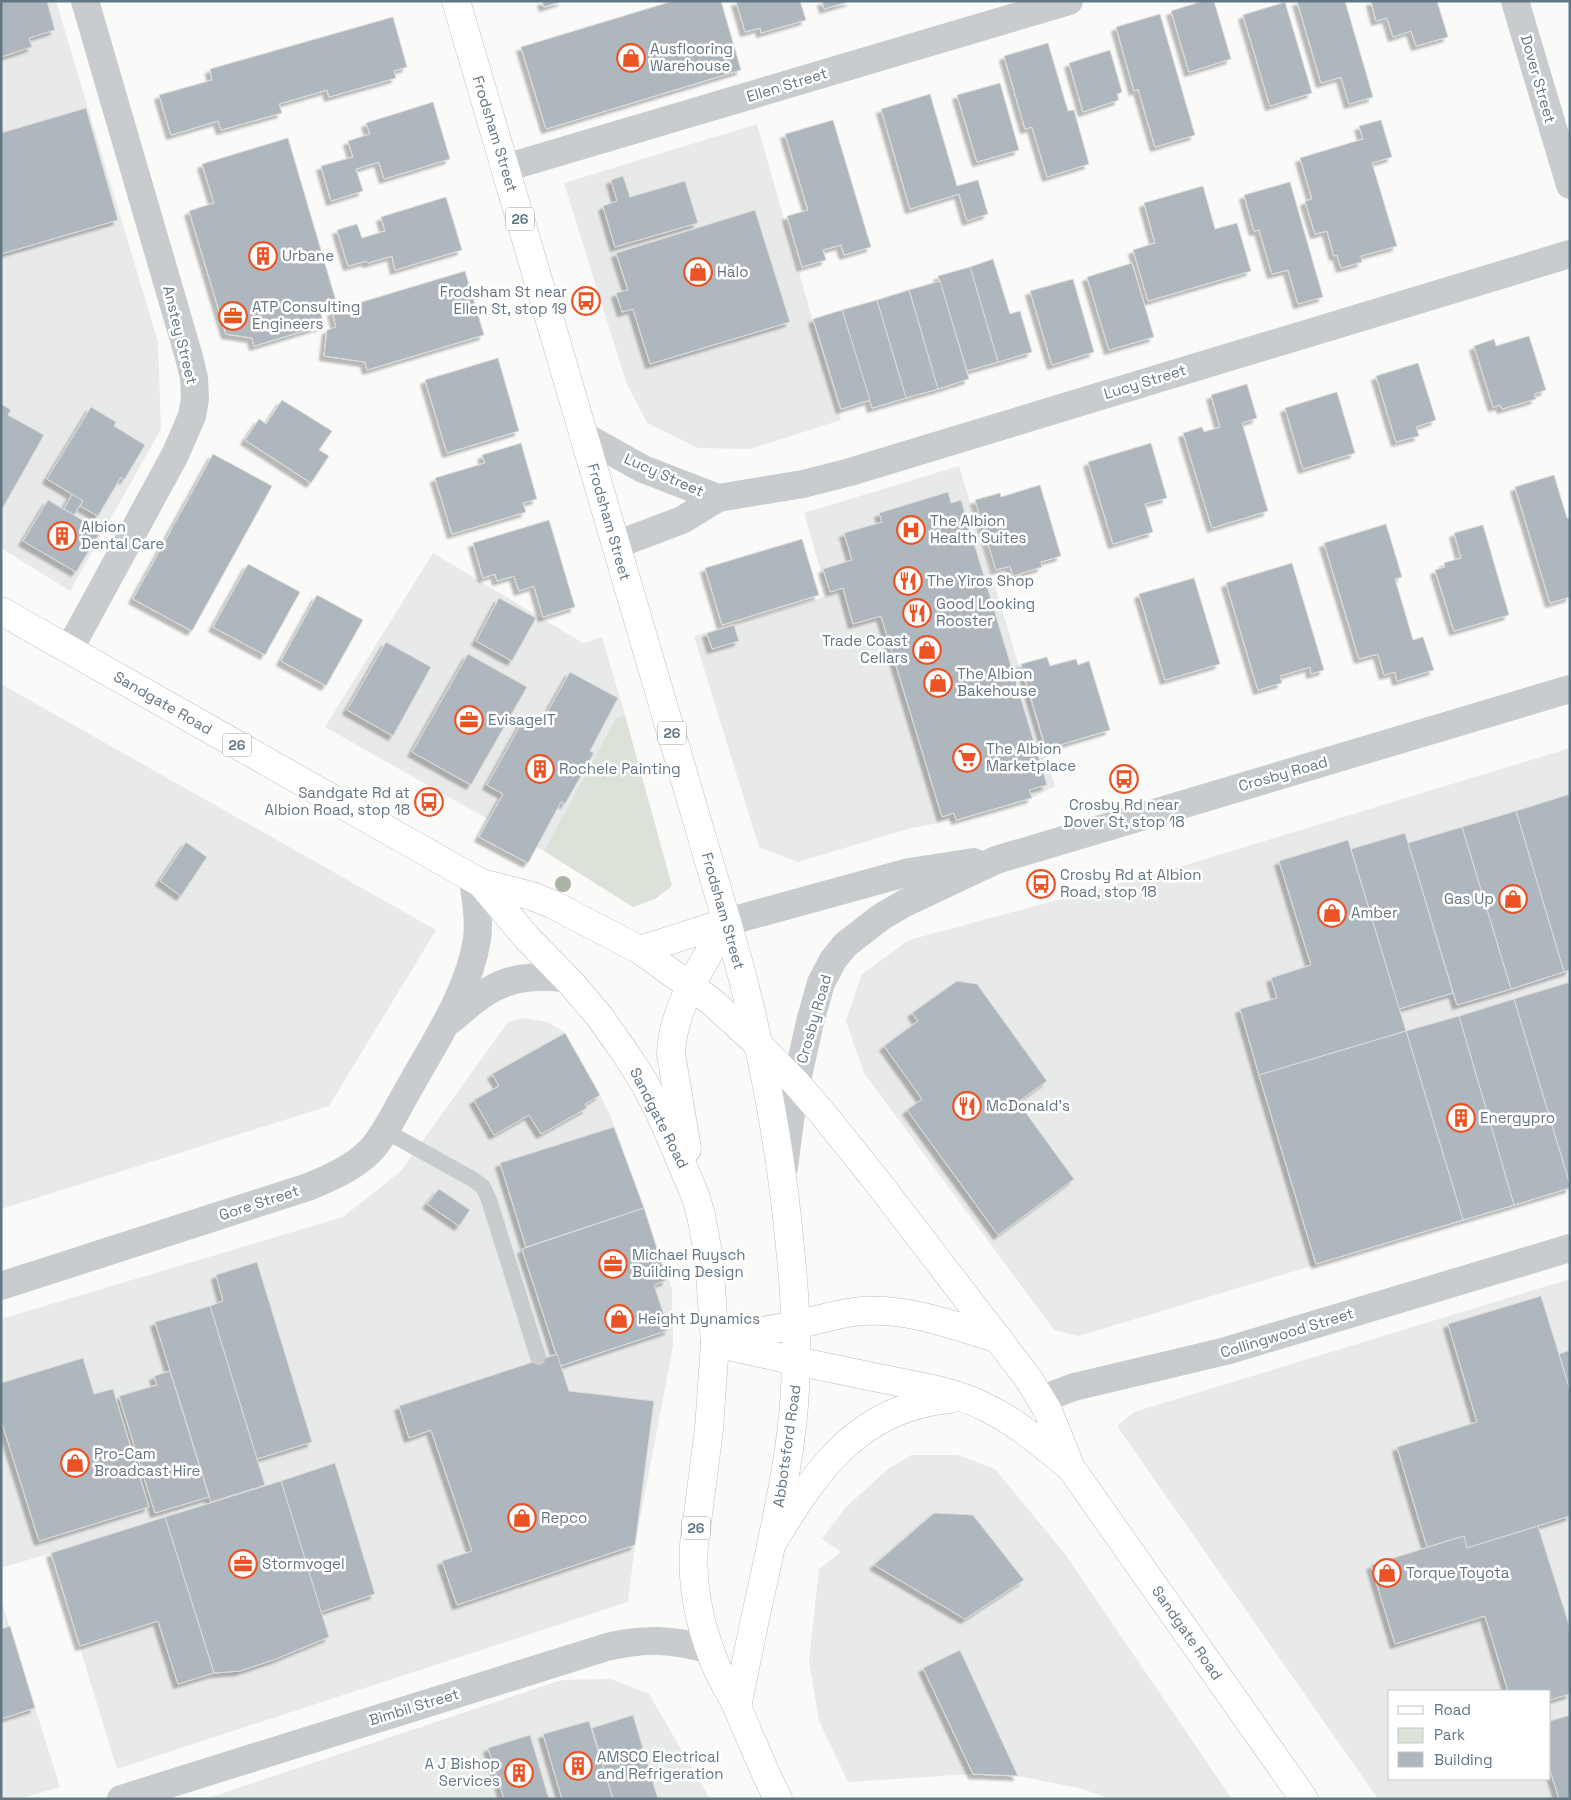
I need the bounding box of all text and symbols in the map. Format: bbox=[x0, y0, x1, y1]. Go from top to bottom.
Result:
street label: Dover Street bbox=[1517, 33, 1560, 125]
place label: Ausflooring Warehouse bbox=[650, 39, 733, 75]
shop icon: Ausflooring Warehouse bbox=[616, 43, 646, 73]
street label: Ellen Street bbox=[744, 63, 830, 106]
street label: Frodsham Street bbox=[469, 73, 522, 194]
road number: 26 bbox=[506, 208, 534, 230]
building icon: Urbane bbox=[248, 241, 278, 271]
place label: Urbane bbox=[282, 246, 334, 265]
shop icon: Halo bbox=[683, 257, 713, 287]
place label: Halo bbox=[717, 262, 748, 281]
place label: Frodsham St near Ellen St, stop 19 bbox=[440, 282, 567, 318]
street label: Anstey Street bbox=[159, 284, 202, 386]
bus stop icon: Frodsham St near Ellen St, stop 19 bbox=[571, 286, 601, 316]
place label: ATP Consulting Engineers bbox=[252, 297, 360, 333]
office icon: ATP Consulting Engineers bbox=[218, 301, 248, 331]
street label: Lucy Street bbox=[1101, 360, 1188, 403]
street label: Lucy Street bbox=[621, 449, 707, 501]
street label: Frodsham Street bbox=[584, 461, 635, 583]
place label: The Albion Health Suites bbox=[930, 511, 1027, 547]
hospital icon: The Albion Health Suites bbox=[896, 515, 926, 545]
place label: Albion Dental Care bbox=[81, 517, 164, 553]
building icon: Albion Dental Care bbox=[47, 521, 77, 551]
restaurant icon: The Yiros Shop bbox=[893, 566, 923, 596]
place label: The Yiros Shop bbox=[927, 571, 1034, 590]
place label: Good Looking Rooster bbox=[936, 594, 1035, 630]
restaurant icon: Good Looking Rooster bbox=[902, 598, 932, 628]
place label: Trade Coast Cellars bbox=[822, 631, 908, 667]
shop icon: Trade Coast Cellars bbox=[912, 635, 942, 665]
place label: The Albion Bakehouse bbox=[957, 664, 1037, 700]
street label: Sandgate Road bbox=[111, 667, 216, 738]
shop icon: The Albion Bakehouse bbox=[923, 668, 953, 698]
office icon: EvisageIT bbox=[454, 705, 484, 735]
place label: EvisageIT bbox=[488, 710, 556, 729]
road number: 26 bbox=[658, 721, 686, 744]
road number: 26 bbox=[223, 734, 251, 756]
place label: The Albion Marketplace bbox=[986, 739, 1076, 775]
supermarket icon: The Albion Marketplace bbox=[952, 743, 982, 773]
street label: Crosby Road bbox=[1236, 752, 1330, 795]
building icon: Rochele Painting bbox=[525, 754, 555, 784]
place label: Rochele Painting bbox=[559, 759, 681, 778]
bus stop icon: Crosby Rd near Dover St, stop 18 bbox=[1109, 764, 1139, 794]
place label: Sandgate Rd at Albion Road, stop 18 bbox=[265, 783, 410, 819]
bus stop icon: Sandgate Rd at Albion Road, stop 18 bbox=[414, 787, 444, 817]
place label: Crosby Rd near Dover St, stop 18 bbox=[1063, 795, 1185, 831]
street label: Frodsham Street bbox=[698, 850, 749, 972]
place label: Crosby Rd at Albion Road, stop 18 bbox=[1060, 865, 1202, 901]
bus stop icon: Crosby Rd at Albion Road, stop 18 bbox=[1026, 869, 1056, 899]
shop icon: Gas Up bbox=[1498, 884, 1528, 914]
place label: Gas Up bbox=[1444, 889, 1494, 908]
shop icon: Amber bbox=[1317, 898, 1347, 928]
place label: Amber bbox=[1351, 903, 1398, 922]
street label: Crosby Road bbox=[792, 972, 835, 1066]
street label: Sandgate Road bbox=[626, 1064, 693, 1171]
restaurant icon: McDonald's bbox=[952, 1091, 982, 1121]
place label: McDonald's bbox=[986, 1096, 1070, 1115]
building icon: Energypro bbox=[1446, 1103, 1476, 1133]
place label: Energypro bbox=[1480, 1108, 1555, 1127]
street label: Gore Street bbox=[216, 1181, 301, 1224]
place label: Michael Ruysch Building Design bbox=[632, 1245, 746, 1281]
office icon: Michael Ruysch Building Design bbox=[598, 1249, 628, 1279]
street label: Collingwood Street bbox=[1218, 1303, 1356, 1362]
shop icon: Height Dynamics bbox=[604, 1304, 634, 1334]
place label: Height Dynamics bbox=[638, 1309, 760, 1328]
street label: Abbotsford Road bbox=[768, 1383, 805, 1508]
place label: Pro-Cam Broadcast Hire bbox=[94, 1444, 201, 1480]
shop icon: Pro-Cam Broadcast Hire bbox=[60, 1448, 90, 1478]
shop icon: Repco bbox=[507, 1503, 537, 1533]
place label: Repco bbox=[541, 1508, 587, 1527]
road number: 26 bbox=[682, 1516, 710, 1540]
office icon: Stormvogel bbox=[228, 1549, 258, 1579]
place label: Stormvogel bbox=[262, 1554, 345, 1573]
shop icon: Torque Toyota bbox=[1372, 1558, 1402, 1588]
place label: Torque Toyota bbox=[1406, 1563, 1510, 1582]
street label: Sandgate Road bbox=[1148, 1582, 1227, 1683]
street label: Bimbil Street bbox=[367, 1684, 461, 1729]
legend bbox=[1388, 1690, 1551, 1780]
text: Road bbox=[1434, 1700, 1471, 1719]
text: Park bbox=[1434, 1725, 1465, 1744]
place label: AMSCO Electrical and Refrigeration bbox=[597, 1747, 723, 1783]
text: Building bbox=[1434, 1750, 1493, 1769]
building icon: AMSCO Electrical and Refrigeration bbox=[563, 1751, 593, 1781]
place label: A J Bishop Services bbox=[425, 1754, 500, 1790]
building icon: A J Bishop Services bbox=[504, 1758, 534, 1788]

